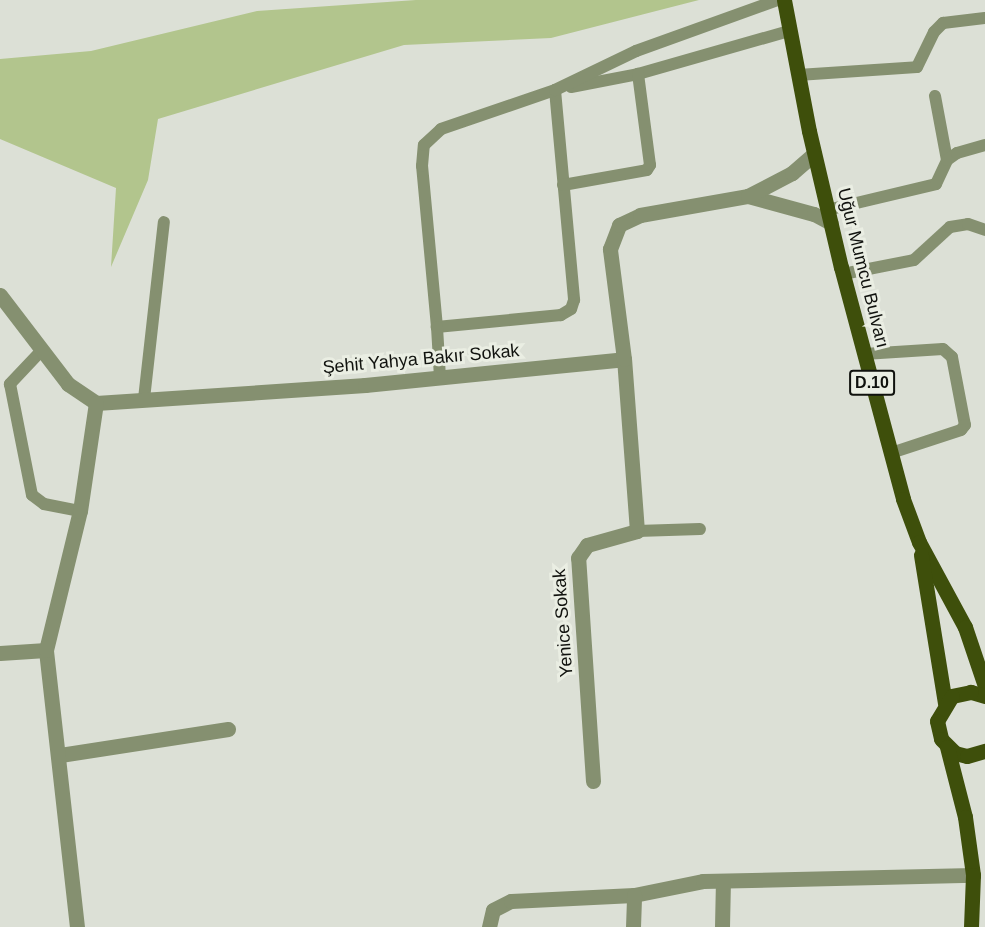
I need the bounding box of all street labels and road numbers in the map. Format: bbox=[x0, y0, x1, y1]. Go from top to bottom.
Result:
street label: Uğur Mumcu Bulvarı bbox=[833, 186, 893, 350]
street label: Şehit Yahya Bakır Sokak bbox=[322, 340, 520, 378]
road number: D.10 bbox=[848, 370, 896, 396]
street label: Yenice Sokak bbox=[548, 568, 578, 678]

